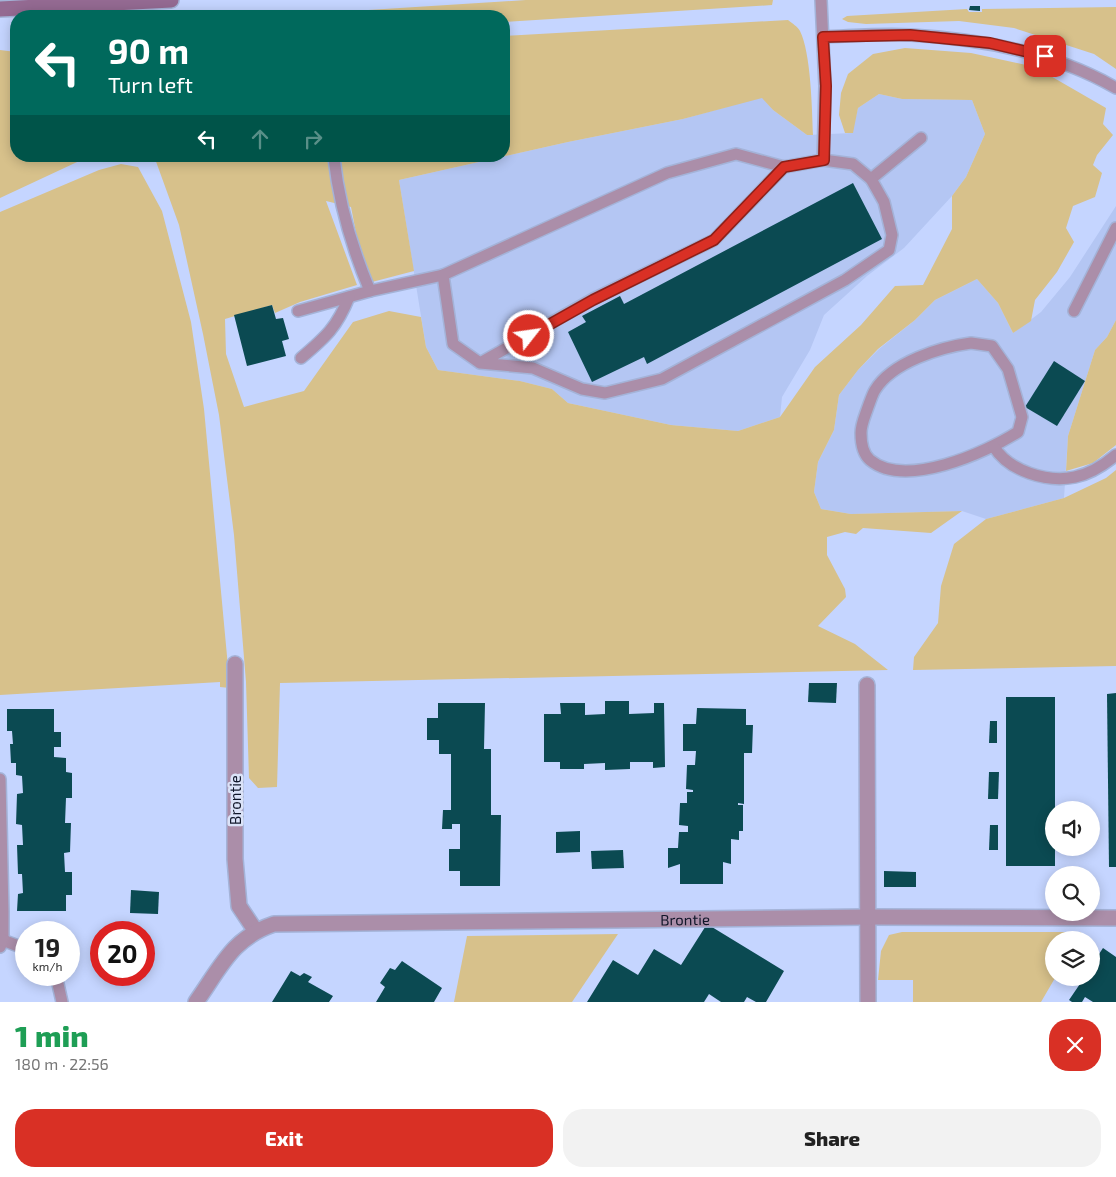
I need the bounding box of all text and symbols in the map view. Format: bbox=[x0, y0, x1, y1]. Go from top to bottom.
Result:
text: 90 m bbox=[108, 29, 189, 71]
icon: left bbox=[25, 30, 90, 95]
pin bbox=[1024, 35, 1066, 77]
icon: arrive bbox=[1031, 42, 1059, 70]
text: Turn left bbox=[108, 71, 193, 97]
icon: left bbox=[193, 125, 221, 153]
icon: ahead bbox=[246, 125, 274, 153]
icon: right bbox=[299, 125, 327, 153]
position arrow bbox=[502, 309, 554, 361]
street label: Brontie bbox=[226, 775, 244, 825]
map controls bbox=[1045, 801, 1100, 986]
button: sound bbox=[1045, 801, 1100, 856]
button: search bbox=[1045, 866, 1100, 921]
street label: Brontie bbox=[660, 910, 710, 928]
speed limit sign: 20 bbox=[90, 921, 155, 986]
button: layers bbox=[1045, 931, 1100, 986]
text: 19 bbox=[35, 932, 60, 962]
text: km/h bbox=[33, 959, 62, 973]
text: 1 min bbox=[15, 1017, 89, 1053]
button: close bbox=[1049, 1019, 1101, 1071]
text: 180 m · 22:56 bbox=[15, 1054, 109, 1073]
button: Exit bbox=[15, 1109, 553, 1167]
button: Share bbox=[563, 1109, 1101, 1167]

